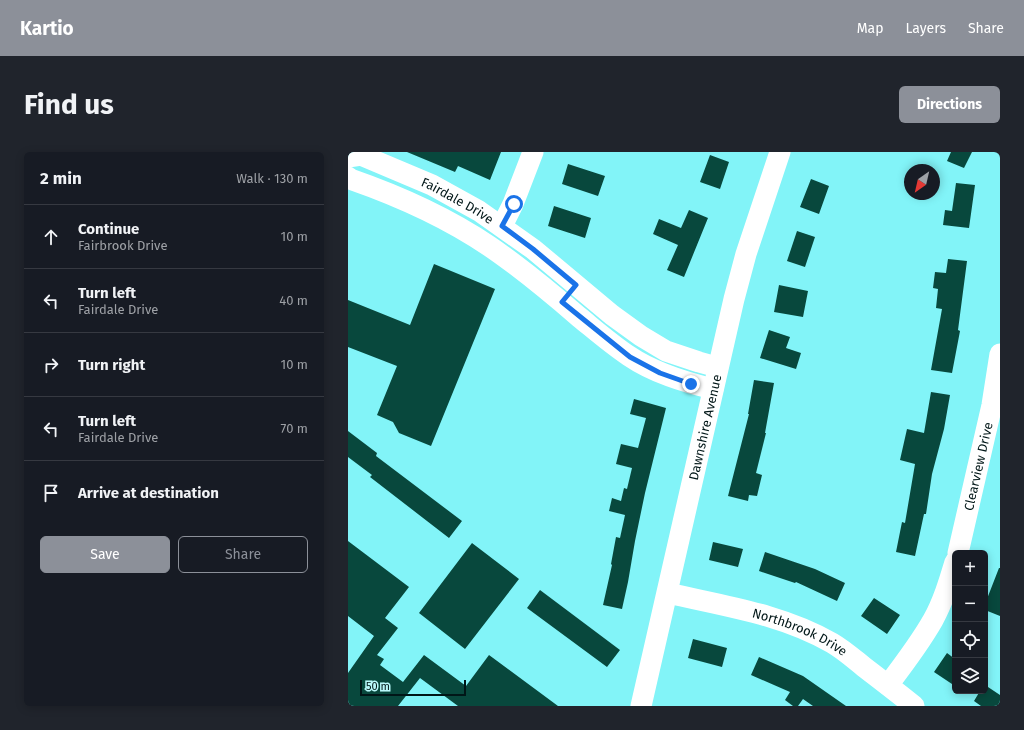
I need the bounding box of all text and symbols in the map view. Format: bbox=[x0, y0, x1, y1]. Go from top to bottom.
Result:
text: Kartio bbox=[20, 17, 74, 40]
text: Map bbox=[857, 20, 883, 37]
text: Layers bbox=[905, 20, 946, 37]
text: Share bbox=[968, 20, 1004, 37]
button: Directions bbox=[899, 86, 1000, 123]
text: Find us bbox=[24, 88, 114, 121]
north arrow bbox=[904, 164, 940, 200]
text: 2 min bbox=[40, 168, 82, 189]
text: Walk · 130 m bbox=[236, 171, 308, 186]
street label: Fairdale Drive bbox=[419, 174, 497, 227]
route start bbox=[505, 195, 523, 213]
text: Continue bbox=[78, 220, 139, 238]
icon: ahead bbox=[40, 226, 62, 248]
text: 10 m bbox=[281, 229, 308, 244]
text: Fairbrook Drive bbox=[78, 238, 167, 253]
text: Turn left bbox=[78, 284, 136, 302]
icon: left bbox=[40, 290, 62, 312]
text: 40 m bbox=[279, 293, 308, 308]
text: Fairdale Drive bbox=[78, 302, 158, 317]
icon: right bbox=[40, 354, 62, 376]
text: Turn right bbox=[78, 356, 145, 374]
text: 10 m bbox=[281, 357, 308, 372]
street label: Dawnshire Avenue bbox=[685, 373, 724, 481]
route end bbox=[682, 375, 700, 393]
text: Turn left bbox=[78, 412, 136, 430]
icon: left bbox=[40, 418, 62, 440]
street label: Clearview Drive bbox=[960, 420, 995, 512]
text: 70 m bbox=[281, 421, 308, 436]
text: Fairdale Drive bbox=[78, 430, 158, 445]
icon: arrive bbox=[40, 482, 62, 504]
text: Arrive at destination bbox=[78, 484, 219, 502]
button: Save bbox=[40, 536, 170, 573]
button: Share bbox=[178, 536, 308, 573]
map controls bbox=[952, 550, 988, 694]
button: + bbox=[952, 550, 988, 586]
button: − bbox=[952, 586, 988, 622]
street label: Northbrook Drive bbox=[751, 605, 850, 659]
button: locate bbox=[952, 622, 988, 658]
button: layers bbox=[952, 658, 988, 694]
scale bar bbox=[360, 678, 466, 697]
text: 50 m bbox=[366, 680, 390, 693]

